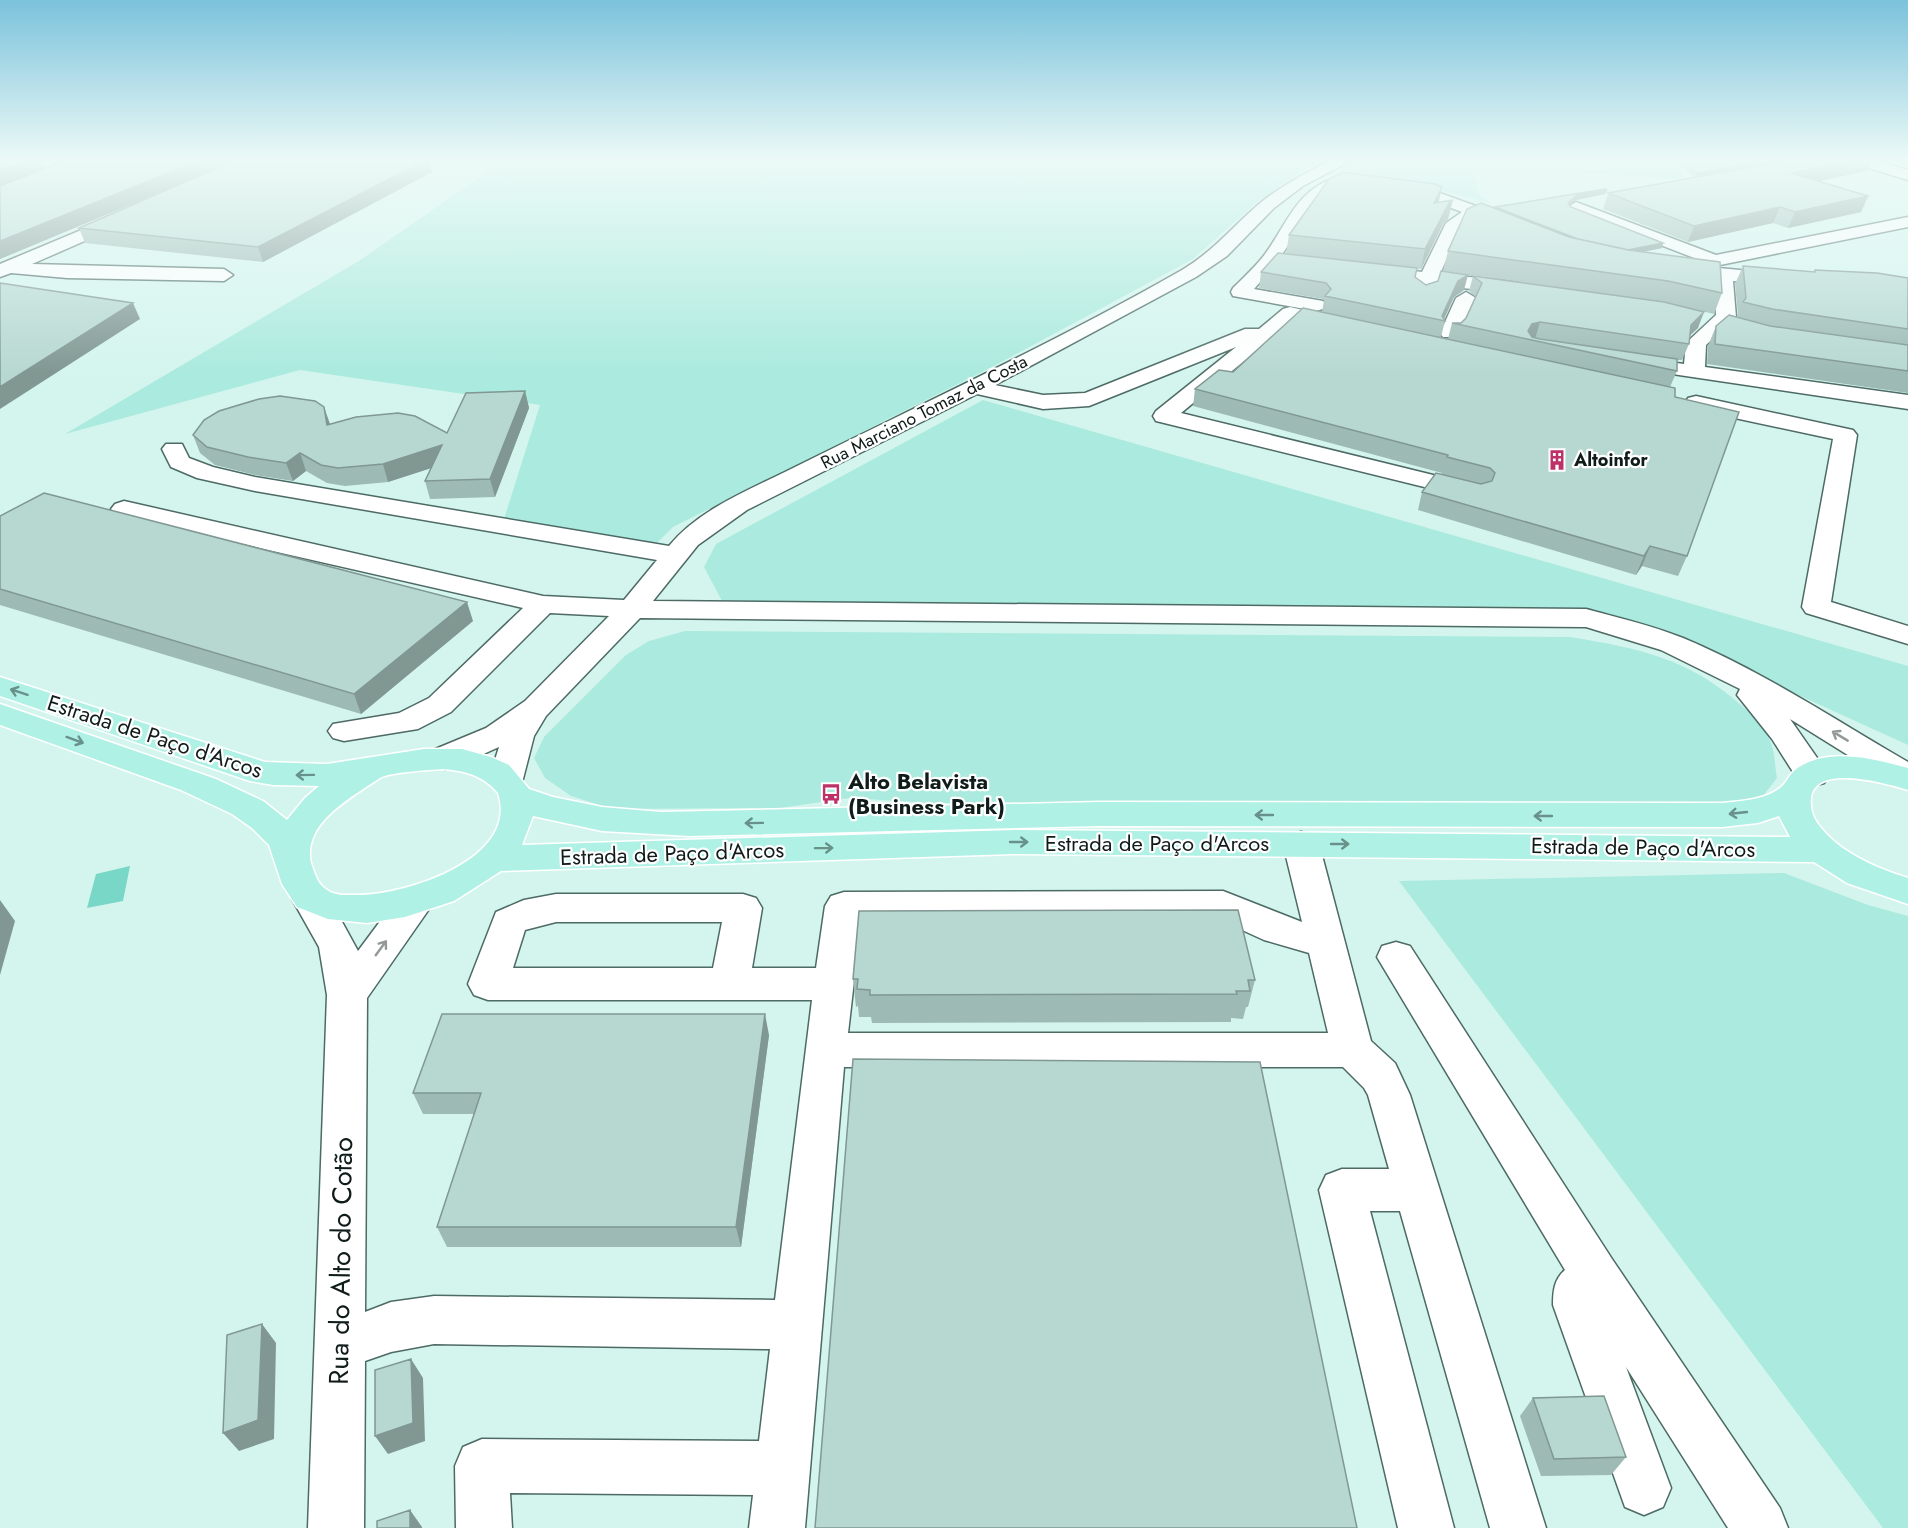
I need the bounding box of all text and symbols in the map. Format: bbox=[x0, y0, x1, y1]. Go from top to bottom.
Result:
street label: Rua Marciano Tomaz da Costa bbox=[816, 348, 1032, 476]
place label: Altoinfor bbox=[1573, 447, 1649, 473]
building icon: Altoinfor bbox=[1545, 448, 1569, 472]
one-way arrow bbox=[10, 686, 29, 697]
street label: Estrada de Paço d'Arcos bbox=[43, 686, 267, 786]
one-way arrow bbox=[1831, 730, 1848, 742]
one-way arrow bbox=[65, 736, 84, 747]
place label: Alto Belavista (Business Park) bbox=[847, 765, 1005, 822]
one-way arrow bbox=[296, 770, 316, 781]
bus stop icon: Alto Belavista (Business Park) bbox=[819, 782, 843, 806]
one-way arrow bbox=[1728, 808, 1748, 819]
one-way arrow bbox=[1254, 809, 1274, 821]
one-way arrow bbox=[1533, 810, 1553, 822]
one-way arrow bbox=[745, 817, 765, 829]
street label: Estrada de Paço d'Arcos bbox=[1045, 827, 1269, 859]
street label: Estrada de Paço d'Arcos bbox=[1531, 829, 1756, 865]
street label: Estrada de Paço d'Arcos bbox=[559, 833, 785, 873]
one-way arrow bbox=[1008, 836, 1028, 848]
one-way arrow bbox=[1329, 838, 1349, 850]
one-way arrow bbox=[813, 842, 833, 854]
one-way arrow bbox=[375, 941, 387, 957]
street label: Rua do Alto do Cotão bbox=[319, 1137, 362, 1385]

